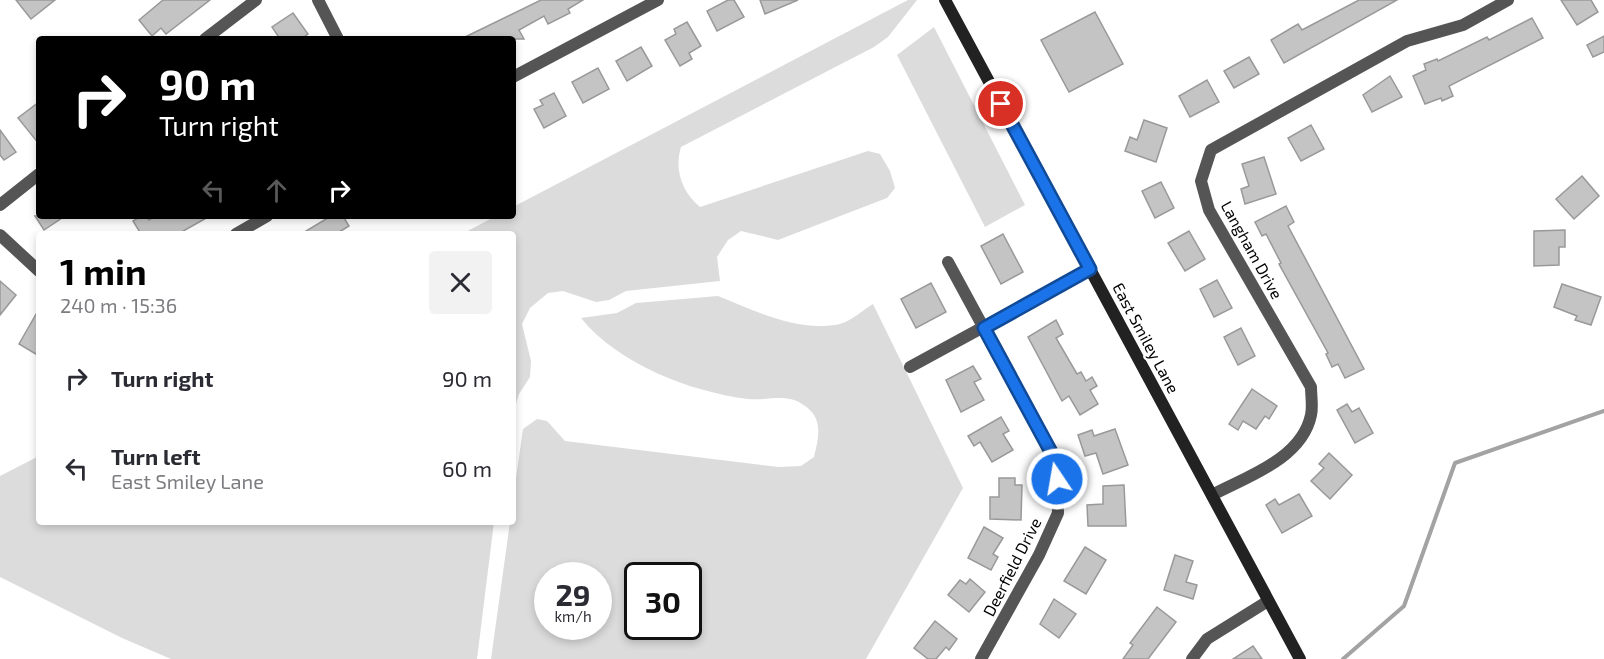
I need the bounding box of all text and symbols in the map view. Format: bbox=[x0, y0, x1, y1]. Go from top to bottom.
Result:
text: 90 m bbox=[159, 58, 256, 108]
icon: right bbox=[60, 60, 138, 138]
pin bbox=[975, 78, 1026, 129]
icon: arrive bbox=[984, 87, 1017, 120]
text: Turn right bbox=[159, 109, 279, 141]
icon: left bbox=[197, 174, 230, 207]
icon: ahead bbox=[260, 174, 293, 207]
icon: right bbox=[323, 174, 356, 207]
street label: Langham Drive bbox=[1218, 198, 1287, 302]
text: 1 min bbox=[60, 249, 147, 292]
button: close bbox=[429, 251, 492, 314]
street label: East Smiley Lane bbox=[1109, 279, 1184, 396]
text: 240 m · 15:36 bbox=[60, 293, 177, 317]
icon: right bbox=[60, 362, 93, 395]
text: Turn right bbox=[111, 365, 213, 391]
text: 90 m bbox=[442, 365, 492, 391]
text: Turn left bbox=[111, 443, 200, 469]
position arrow bbox=[1025, 447, 1089, 511]
icon: left bbox=[60, 452, 93, 485]
text: 60 m bbox=[442, 455, 492, 481]
text: East Smiley Lane bbox=[111, 469, 264, 493]
street label: Deerfield Drive bbox=[979, 514, 1045, 619]
speed limit sign: 30 bbox=[624, 562, 702, 640]
text: 29 bbox=[555, 576, 591, 612]
text: km/h bbox=[554, 607, 592, 625]

